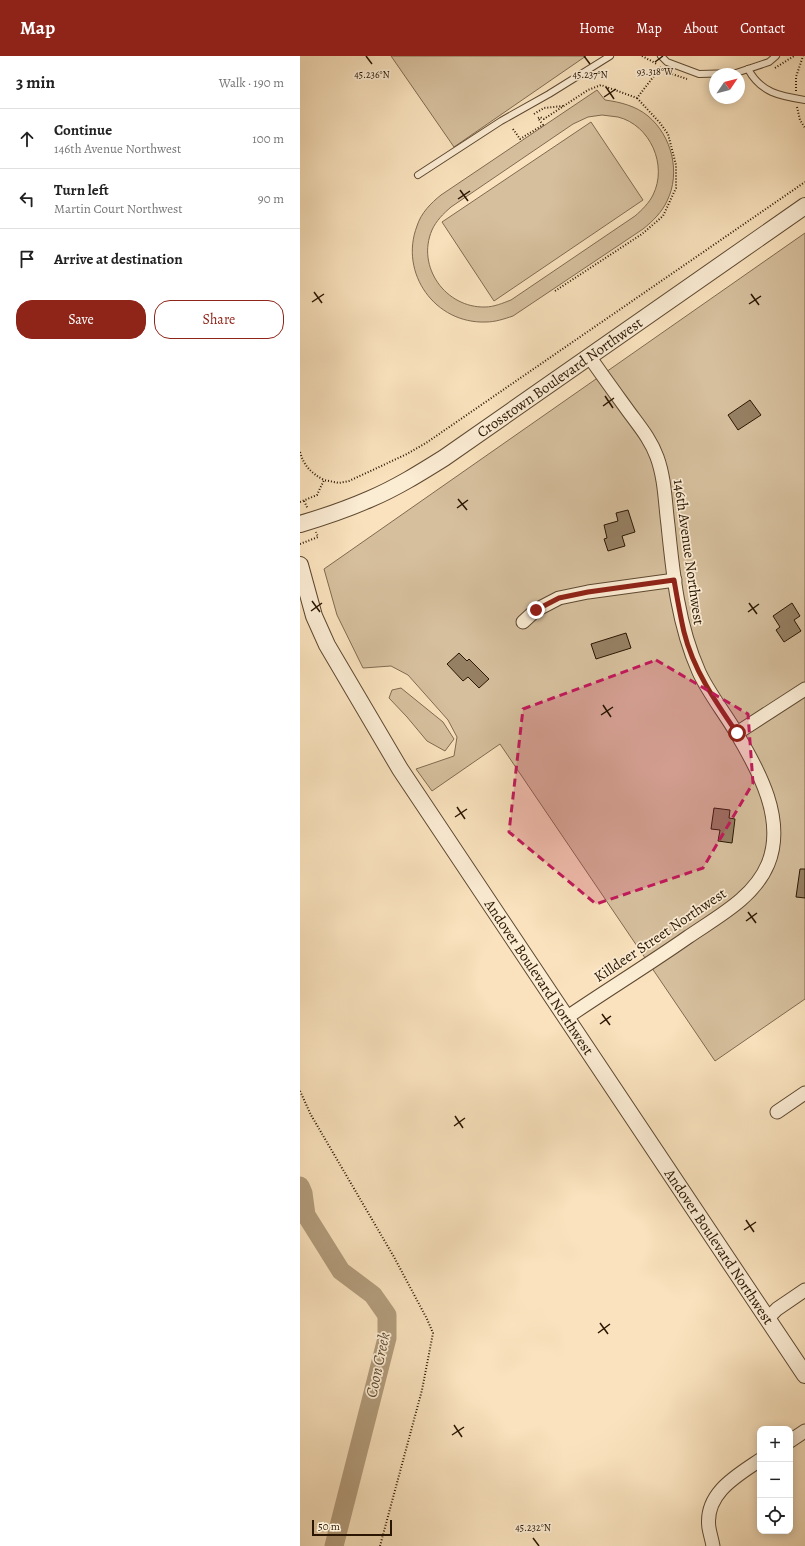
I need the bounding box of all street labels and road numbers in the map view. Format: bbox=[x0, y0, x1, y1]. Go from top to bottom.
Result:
street label: Crosstown Boulevard Northwest bbox=[473, 313, 646, 442]
street label: 146th Avenue Northwest bbox=[669, 478, 709, 626]
street label: Killdeer Street Northwest bbox=[590, 883, 730, 987]
street label: Andover Boulevard Northwest bbox=[479, 895, 598, 1059]
street label: Andover Boulevard Northwest bbox=[659, 1164, 778, 1328]

